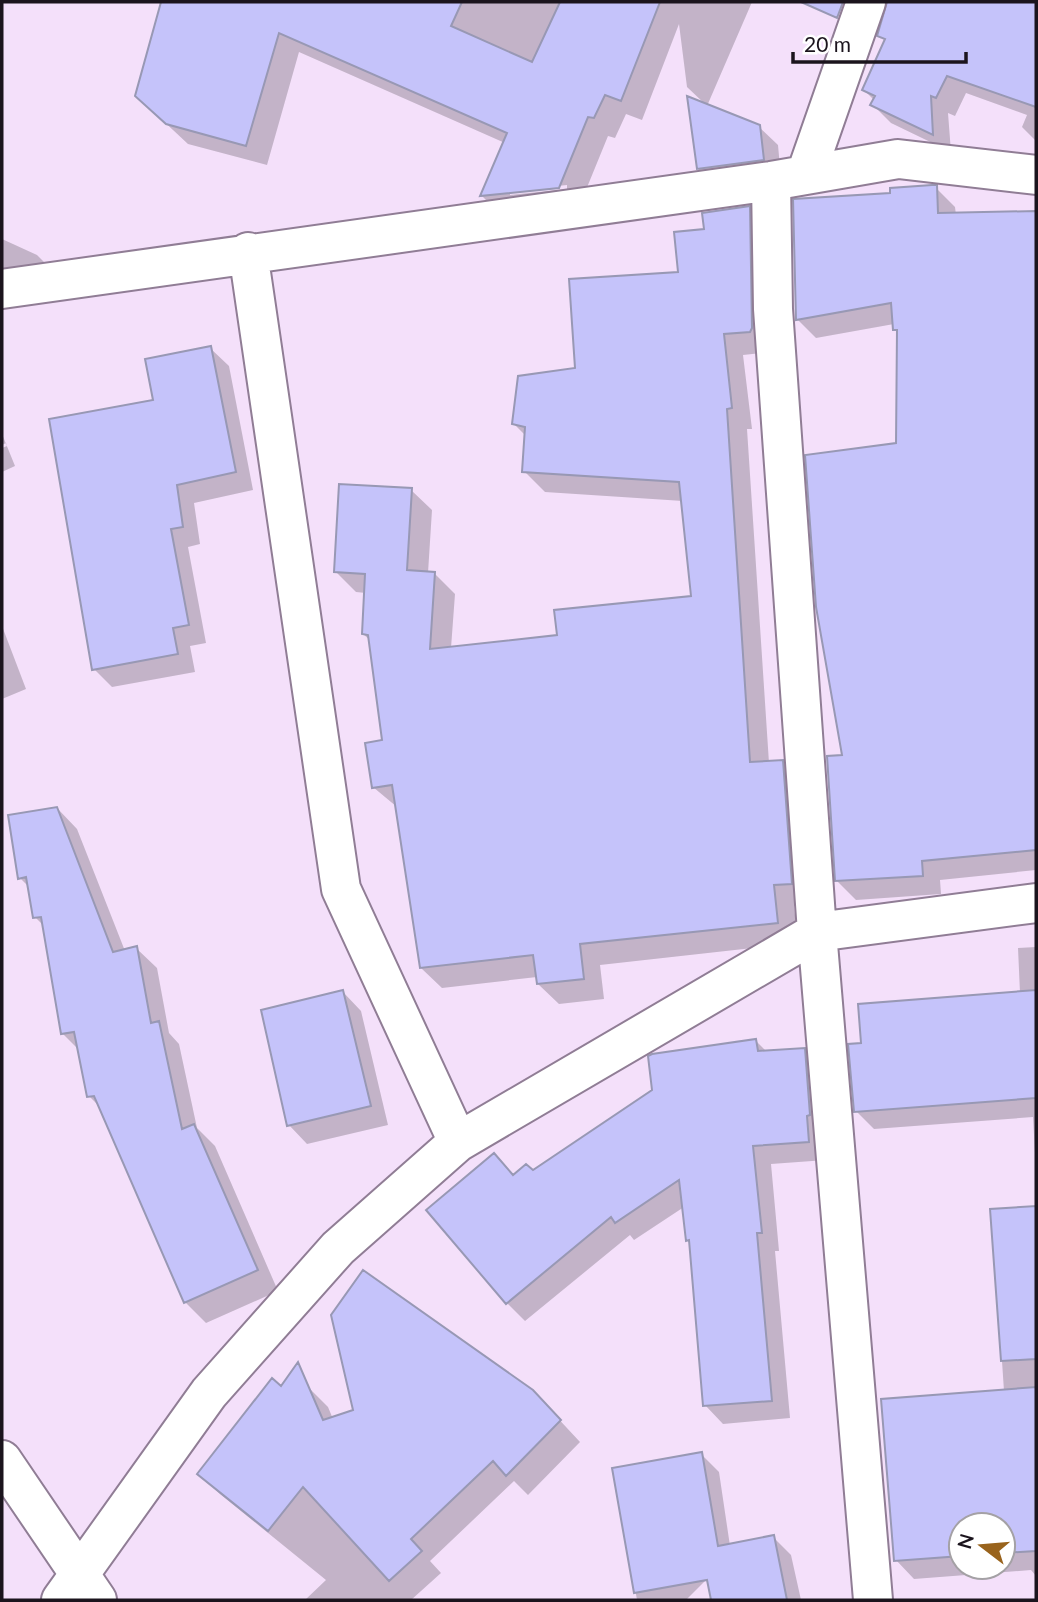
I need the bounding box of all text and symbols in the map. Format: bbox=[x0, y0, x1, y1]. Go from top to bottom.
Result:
scale bar bbox=[793, 21, 966, 65]
text: 20 m bbox=[804, 31, 851, 56]
north arrow bbox=[947, 1511, 1017, 1581]
text: N bbox=[952, 1531, 978, 1551]

